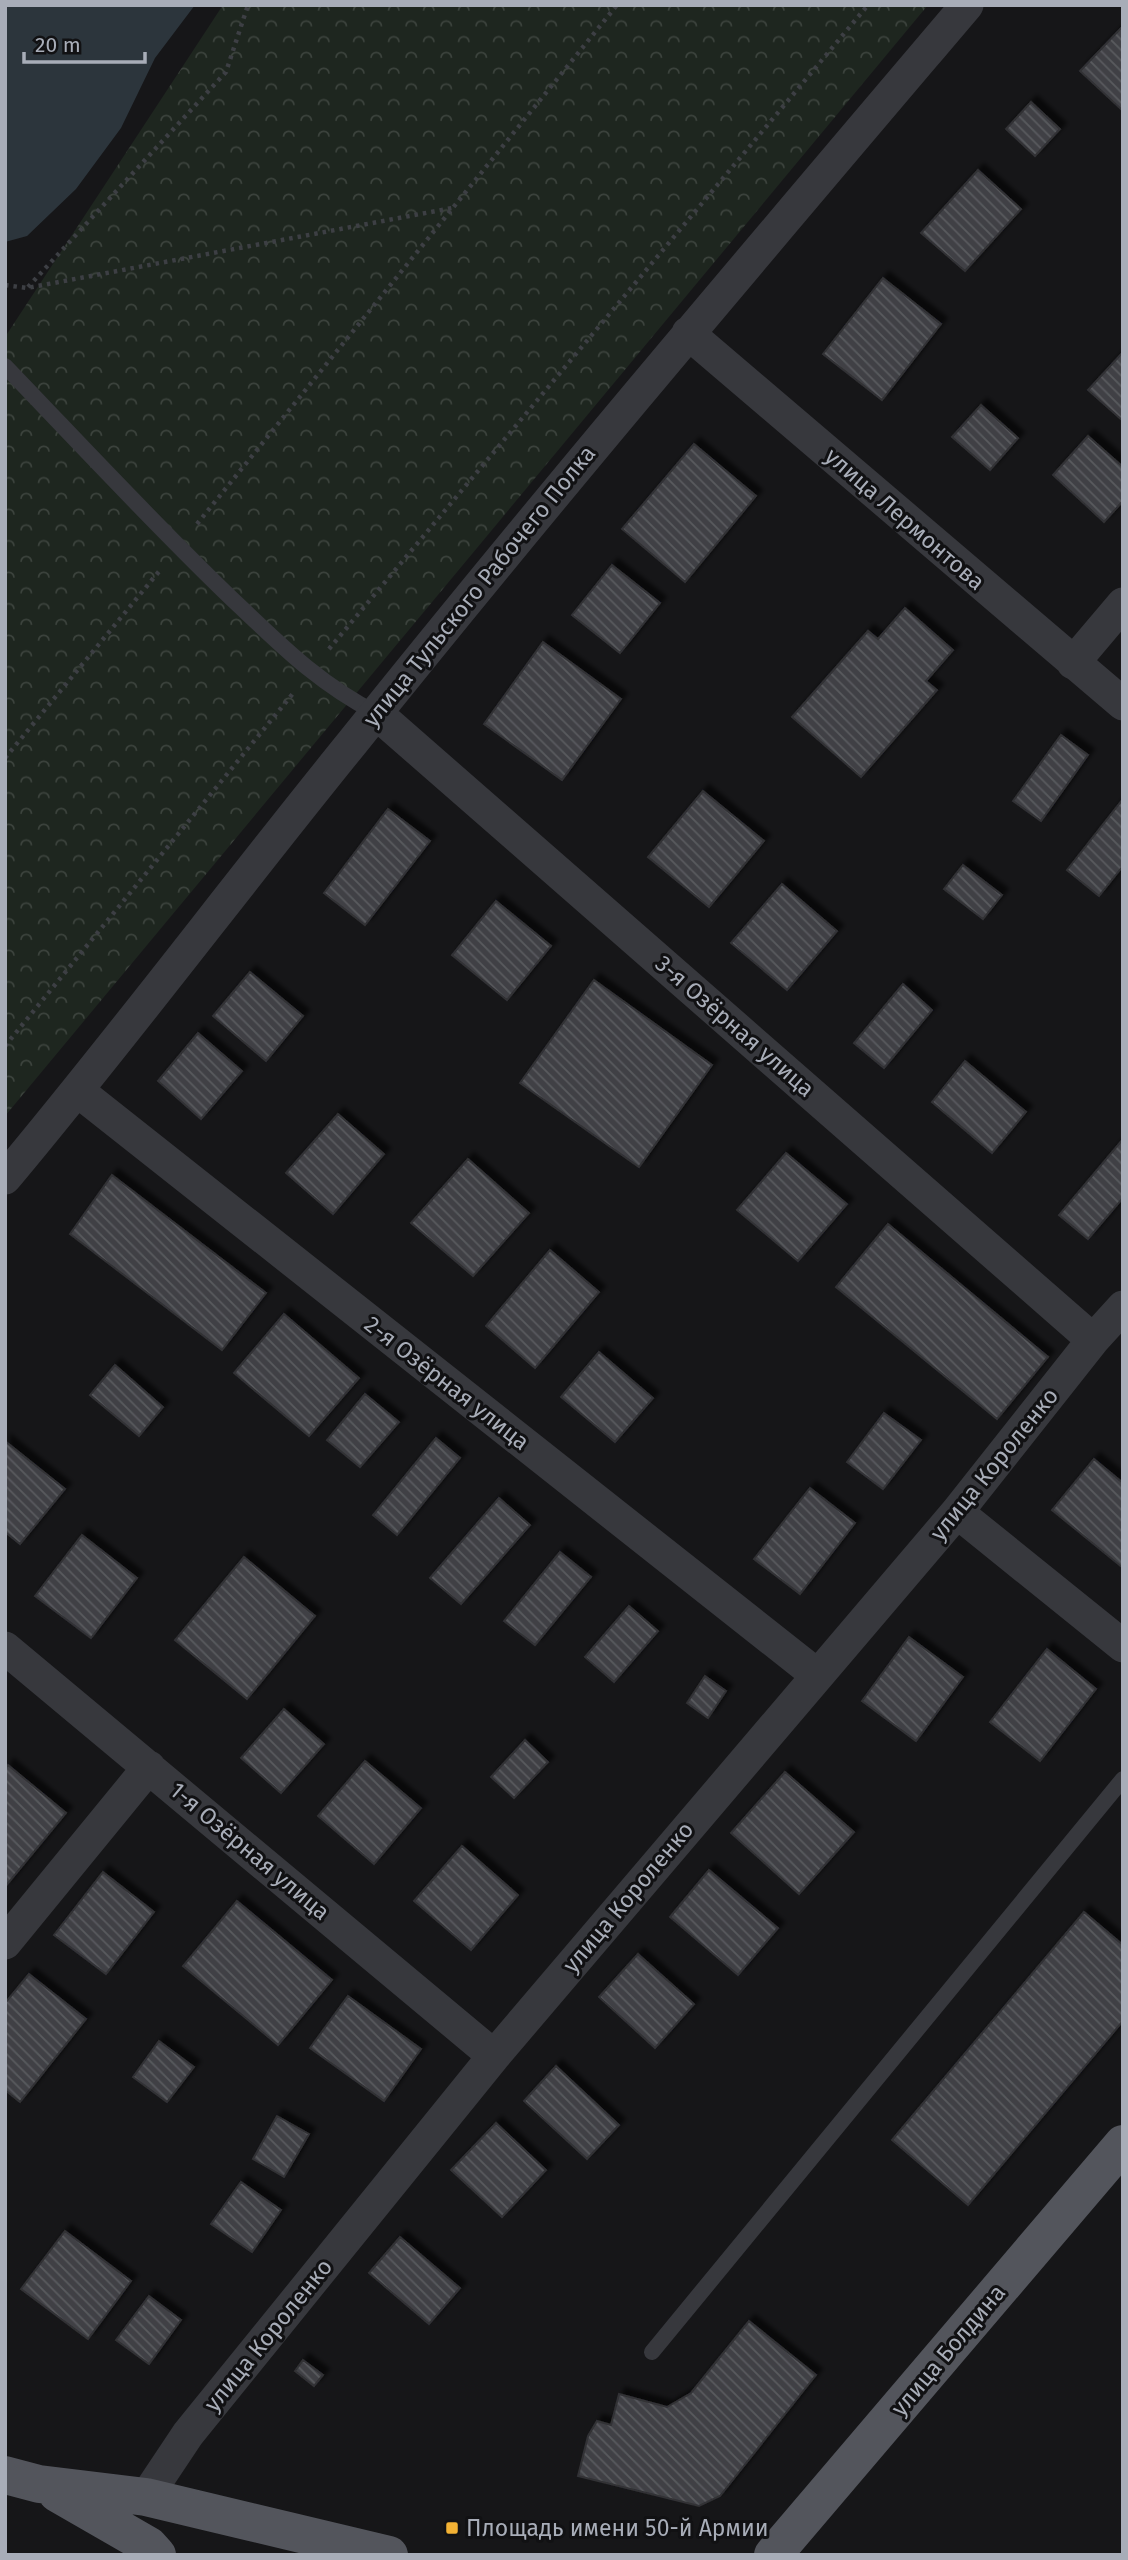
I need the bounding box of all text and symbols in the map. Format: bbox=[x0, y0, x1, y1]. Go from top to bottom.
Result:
scale bar bbox=[24, 21, 145, 65]
text: 20 m bbox=[35, 32, 81, 58]
street label: улица Тульского Рабочего Полка bbox=[357, 440, 601, 732]
street label: улица Лермонтова bbox=[819, 442, 991, 596]
street label: 3-я Озёрная улица bbox=[650, 949, 820, 1103]
street label: 2-я Озёрная улица bbox=[359, 1310, 535, 1456]
street label: улица Короленко bbox=[924, 1382, 1064, 1546]
street label: 1-я Озёрная улица bbox=[164, 1776, 336, 1926]
street label: улица Короленко bbox=[557, 1816, 699, 1978]
street label: улица Короленко bbox=[198, 2253, 338, 2417]
street label: улица Болдина bbox=[885, 2279, 1011, 2421]
place label: Площадь имени 50-й Армии bbox=[466, 2514, 769, 2542]
marker: Площадь имени 50-й Армии bbox=[444, 2520, 460, 2536]

